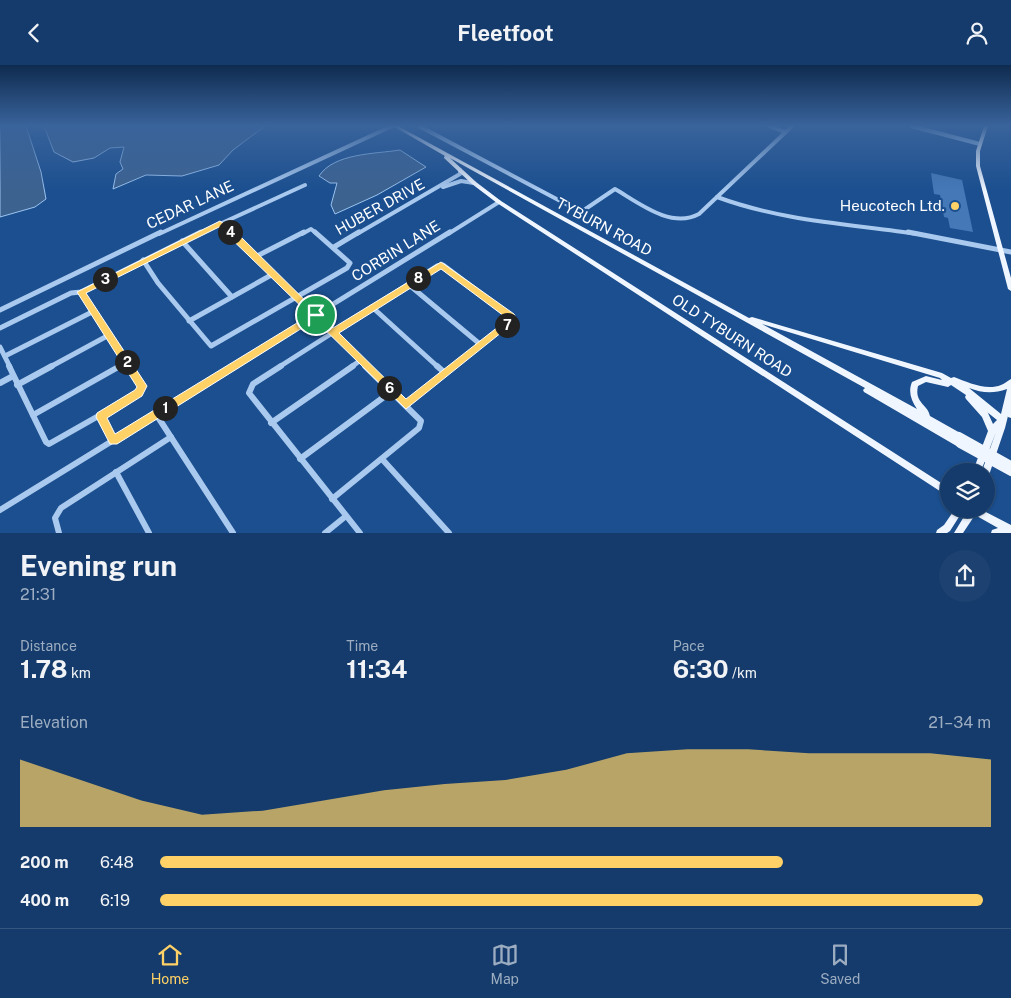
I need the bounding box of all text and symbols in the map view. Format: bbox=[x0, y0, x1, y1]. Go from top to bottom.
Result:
icon: back bbox=[20, 19, 48, 47]
icon: person bbox=[963, 19, 991, 47]
text: Fleetfoot bbox=[457, 20, 554, 46]
street label: HUBER DRIVE bbox=[332, 175, 427, 238]
street label: CEDAR LANE bbox=[143, 177, 236, 232]
street label: TYBURN ROAD bbox=[553, 194, 655, 259]
place label: Heucotech Ltd. bbox=[840, 197, 945, 214]
marker: Heucotech Ltd. bbox=[949, 200, 961, 212]
street label: CORBIN LANE bbox=[348, 217, 443, 285]
pin: 4 bbox=[218, 219, 242, 245]
text: 4 bbox=[226, 224, 235, 240]
pin: 8 bbox=[406, 265, 430, 291]
pin: 3 bbox=[92, 267, 118, 291]
text: 8 bbox=[414, 270, 423, 286]
text: 3 bbox=[101, 271, 110, 287]
street label: OLD TYBURN ROAD bbox=[669, 290, 795, 381]
pin bbox=[295, 294, 337, 336]
icon: arrive bbox=[302, 301, 330, 329]
pin: 7 bbox=[494, 313, 520, 337]
text: 7 bbox=[503, 317, 512, 333]
pin: 2 bbox=[114, 349, 140, 375]
text: 2 bbox=[123, 354, 132, 370]
pin: 6 bbox=[376, 375, 402, 401]
text: 6 bbox=[385, 380, 394, 396]
pin: 1 bbox=[152, 395, 178, 421]
text: 1 bbox=[163, 400, 169, 416]
map controls bbox=[940, 463, 995, 518]
button: layers bbox=[940, 463, 995, 518]
text: Evening run bbox=[20, 549, 177, 582]
button: share bbox=[939, 550, 991, 602]
text: 21:31 bbox=[20, 585, 56, 604]
text: Distance bbox=[20, 638, 77, 654]
text: Time bbox=[346, 638, 378, 654]
text: Pace bbox=[673, 638, 705, 654]
text: 1.78 bbox=[20, 654, 68, 684]
text: 11:34 bbox=[346, 654, 407, 684]
text: 6:30 bbox=[673, 654, 729, 684]
text: km bbox=[68, 665, 91, 681]
text: /km bbox=[729, 665, 757, 681]
text: Elevation bbox=[20, 713, 88, 732]
text: 21–34 m bbox=[928, 713, 991, 732]
text: 200 m bbox=[20, 853, 69, 872]
text: 6:48 bbox=[100, 853, 134, 872]
text: 400 m bbox=[20, 891, 69, 910]
text: 6:19 bbox=[100, 891, 130, 910]
tab: Home bbox=[151, 941, 189, 987]
tab: Map bbox=[491, 941, 519, 987]
tab: Saved bbox=[820, 941, 860, 987]

